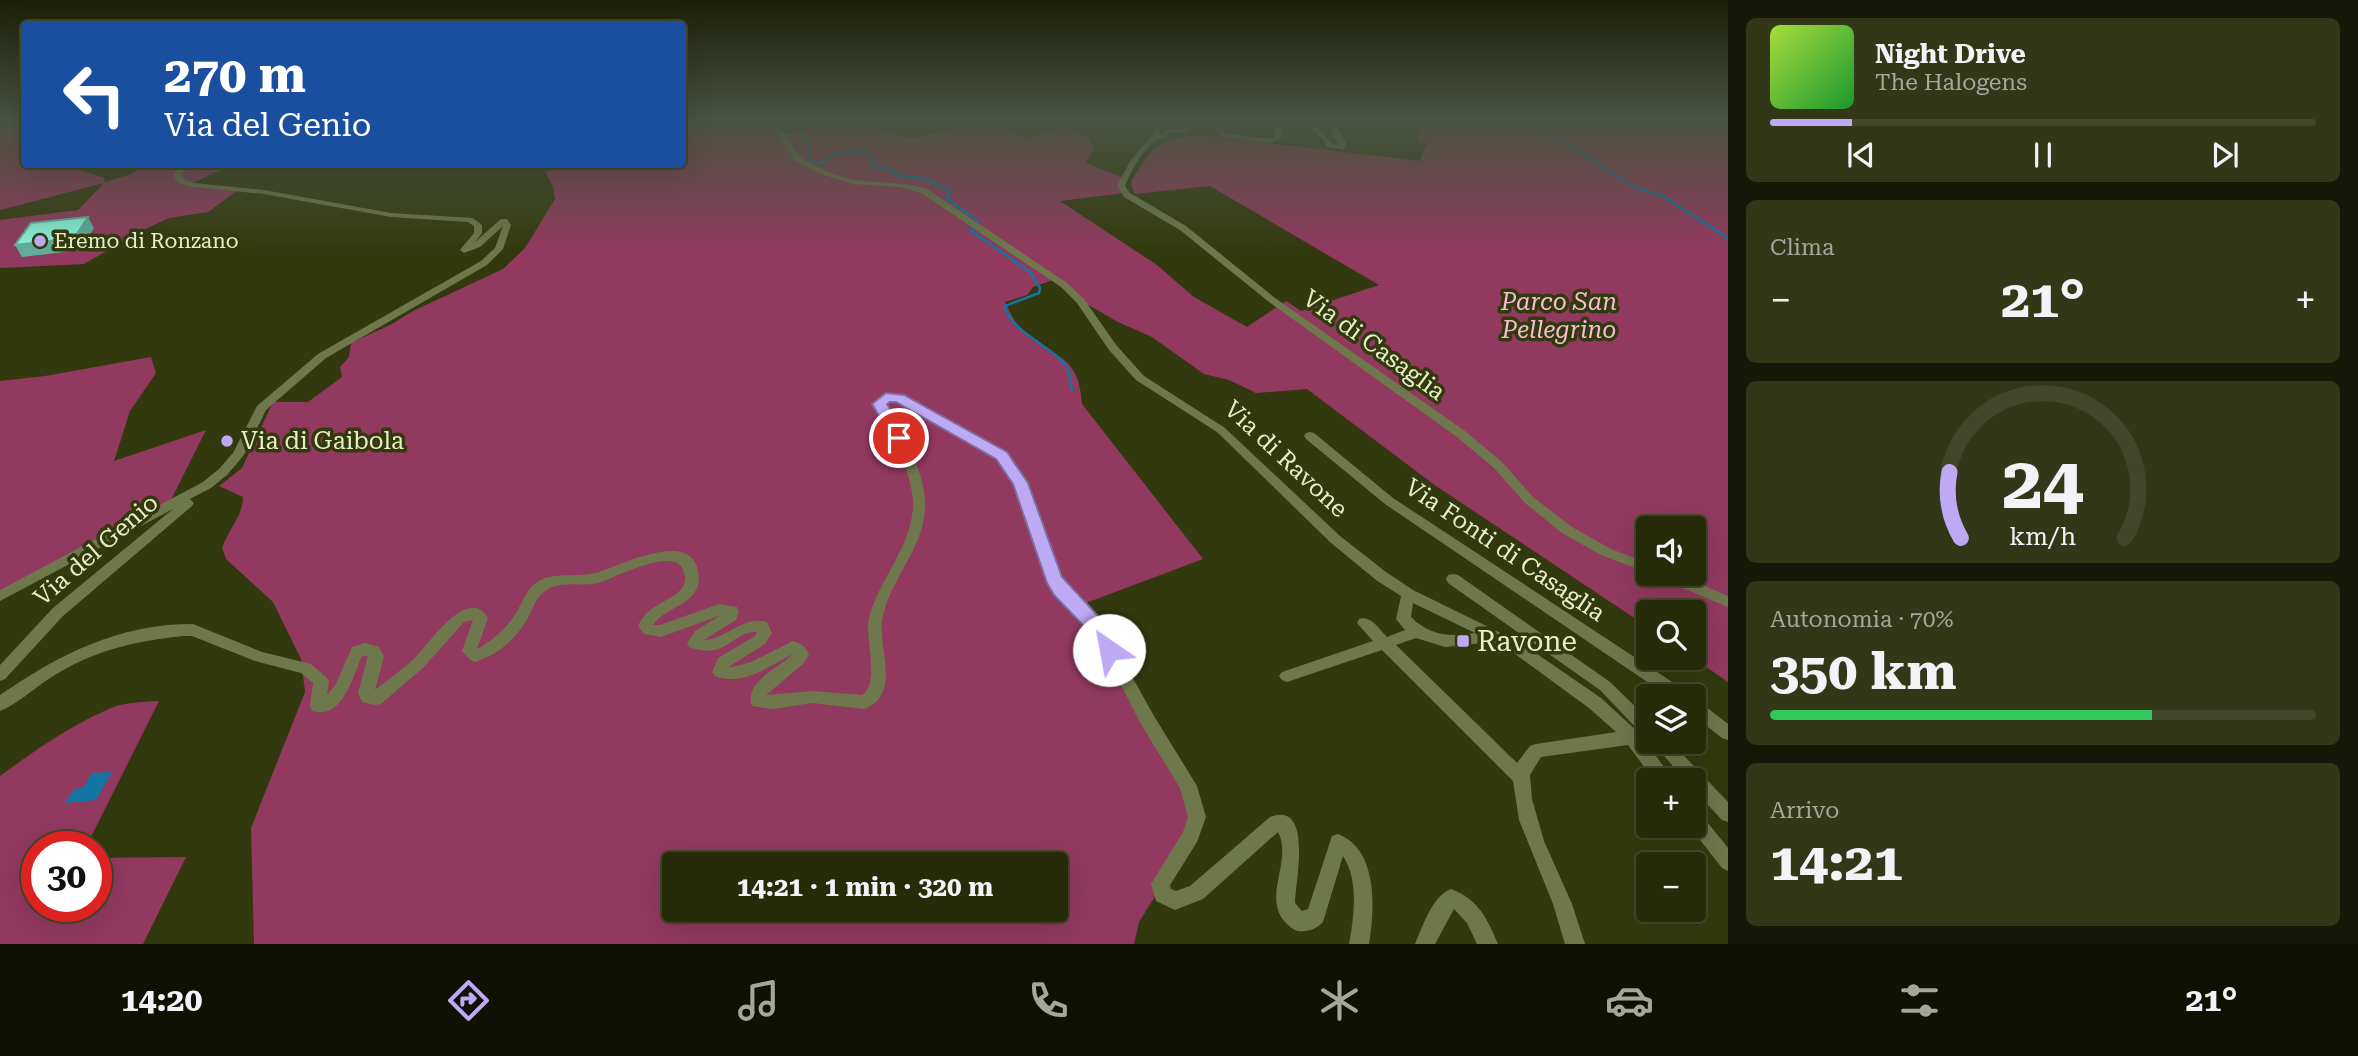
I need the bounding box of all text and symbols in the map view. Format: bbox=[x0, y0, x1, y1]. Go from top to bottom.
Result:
text: Night Drive bbox=[1875, 39, 2026, 69]
text: 270 m bbox=[164, 47, 306, 104]
icon: left bbox=[49, 49, 140, 140]
text: The Halogens bbox=[1875, 69, 2027, 96]
text: Via del Genio bbox=[164, 106, 371, 144]
icon: previous bbox=[1842, 136, 1880, 174]
icon: pause bbox=[2024, 136, 2062, 174]
icon: next bbox=[2206, 136, 2244, 174]
place label: Eremo di Ronzano bbox=[54, 229, 239, 253]
marker: Eremo di Ronzano bbox=[32, 233, 48, 249]
text: Clima bbox=[1770, 234, 1834, 261]
text: 21° bbox=[2001, 269, 2085, 330]
text: − bbox=[1770, 278, 1791, 322]
text: + bbox=[2295, 278, 2316, 322]
street label: Via di Casaglia bbox=[1297, 284, 1451, 406]
park label: Parco San Pellegrino bbox=[1500, 288, 1617, 344]
street label: Via di Ravone bbox=[1219, 395, 1353, 523]
pin bbox=[869, 408, 929, 468]
icon: arrive bbox=[880, 419, 918, 457]
place label: Via di Gaibola bbox=[241, 427, 404, 455]
marker: Via di Gaibola bbox=[219, 433, 235, 449]
text: 24 bbox=[2002, 441, 2084, 526]
street label: Via Fonti di Casaglia bbox=[1400, 473, 1610, 627]
street label: Via del Genio bbox=[28, 488, 164, 612]
map controls bbox=[1636, 516, 1706, 922]
button: sound bbox=[1636, 516, 1706, 586]
text: km/h bbox=[2010, 522, 2076, 551]
button: search bbox=[1636, 600, 1706, 670]
text: Autonomia · 70% bbox=[1770, 606, 1954, 633]
position arrow bbox=[1072, 613, 1146, 687]
place label: Ravone bbox=[1477, 625, 1577, 658]
marker: Ravone bbox=[1455, 633, 1471, 649]
text: 350 km bbox=[1770, 641, 1957, 702]
button: layers bbox=[1636, 684, 1706, 754]
button: + bbox=[1636, 768, 1706, 838]
text: Arrivo bbox=[1770, 797, 1839, 824]
speed limit sign: 30 bbox=[21, 831, 112, 922]
text: 14:21 bbox=[1770, 832, 1903, 893]
button: − bbox=[1636, 852, 1706, 922]
text: 14:21 · 1 min · 320 m bbox=[737, 872, 993, 902]
icon: directions bbox=[444, 976, 493, 1025]
icon: music bbox=[734, 976, 783, 1025]
icon: phone bbox=[1024, 976, 1073, 1025]
icon: climate bbox=[1315, 976, 1364, 1025]
icon: car bbox=[1605, 976, 1654, 1025]
icon: filters bbox=[1895, 976, 1944, 1025]
text: 14:20 bbox=[121, 981, 202, 1019]
text: 21° bbox=[2186, 981, 2237, 1019]

